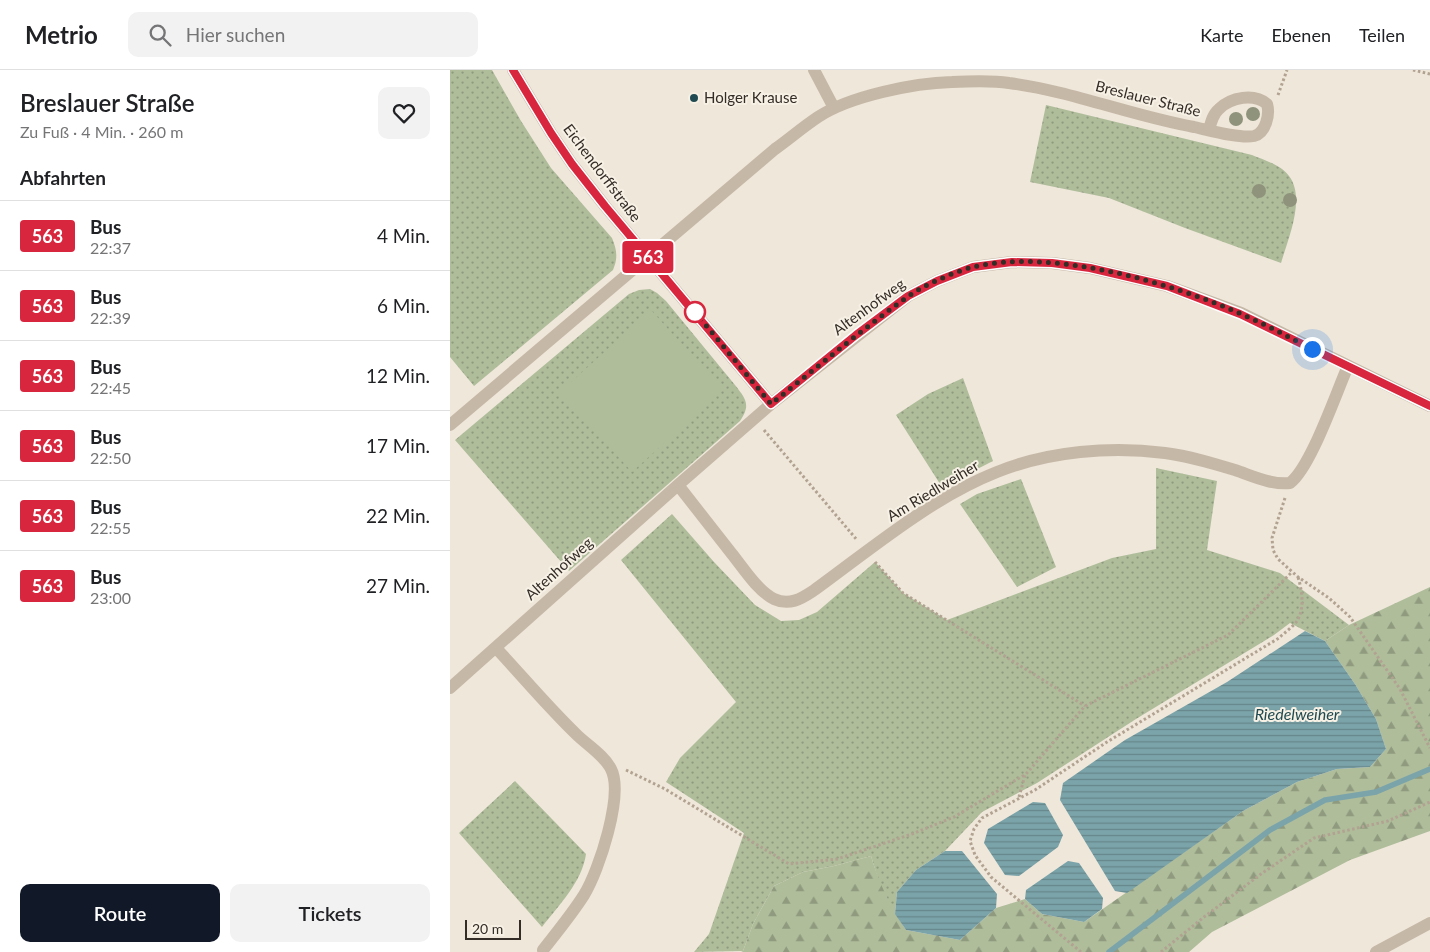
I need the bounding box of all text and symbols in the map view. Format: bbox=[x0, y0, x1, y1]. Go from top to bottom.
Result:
search box bbox=[128, 12, 478, 57]
text: Metrio bbox=[25, 20, 98, 49]
icon: search bbox=[146, 21, 174, 49]
text: Hier suchen bbox=[186, 23, 285, 46]
text: Karte bbox=[1200, 24, 1243, 46]
text: Ebenen bbox=[1271, 24, 1331, 46]
text: Teilen bbox=[1359, 24, 1405, 46]
street label: Breslauer Straße bbox=[1094, 76, 1203, 120]
button: heart bbox=[378, 87, 430, 139]
text: Breslauer Straße bbox=[20, 88, 195, 117]
place label: Holger Krause bbox=[704, 88, 797, 106]
marker: Holger Krause bbox=[688, 92, 700, 104]
street label: Eichendorffstraße bbox=[560, 120, 645, 225]
text: Zu Fuß · 4 Min. · 260 m bbox=[20, 122, 183, 141]
text: Abfahrten bbox=[20, 166, 106, 189]
text: Bus bbox=[90, 215, 121, 238]
text: 4 Min. bbox=[377, 224, 430, 247]
text: 563 bbox=[32, 225, 63, 247]
text: 22:37 bbox=[90, 238, 131, 257]
line badge: 563 bbox=[619, 241, 677, 273]
text: 563 bbox=[632, 246, 664, 268]
street label: Altenhofweg bbox=[829, 274, 908, 338]
text: Bus bbox=[90, 285, 121, 308]
text: 6 Min. bbox=[377, 294, 430, 317]
text: 563 bbox=[32, 295, 63, 317]
unlabelled marker bbox=[684, 301, 706, 323]
text: 22:39 bbox=[90, 308, 131, 327]
your location bbox=[1300, 337, 1325, 362]
text: Bus bbox=[90, 355, 121, 378]
text: 12 Min. bbox=[366, 364, 430, 387]
text: 563 bbox=[32, 365, 63, 387]
text: 22:45 bbox=[90, 378, 131, 397]
text: Bus bbox=[90, 425, 121, 448]
text: 17 Min. bbox=[366, 434, 430, 457]
text: 563 bbox=[32, 435, 63, 457]
text: 22:50 bbox=[90, 448, 131, 467]
street label: Am Riedlweiher bbox=[883, 455, 982, 525]
text: Bus bbox=[90, 495, 121, 518]
text: 22 Min. bbox=[366, 504, 430, 527]
text: 563 bbox=[32, 505, 63, 527]
text: 22:55 bbox=[90, 518, 131, 537]
street label: Altenhofweg bbox=[521, 533, 596, 603]
text: Bus bbox=[90, 565, 121, 588]
text: 27 Min. bbox=[366, 574, 430, 597]
text: 563 bbox=[32, 575, 63, 597]
text: 23:00 bbox=[90, 588, 131, 607]
water label: Riedelweiher bbox=[1255, 704, 1340, 723]
button: Route bbox=[20, 884, 220, 942]
button: Tickets bbox=[230, 884, 430, 942]
scale bar bbox=[465, 917, 521, 940]
text: 20 m bbox=[472, 920, 503, 937]

